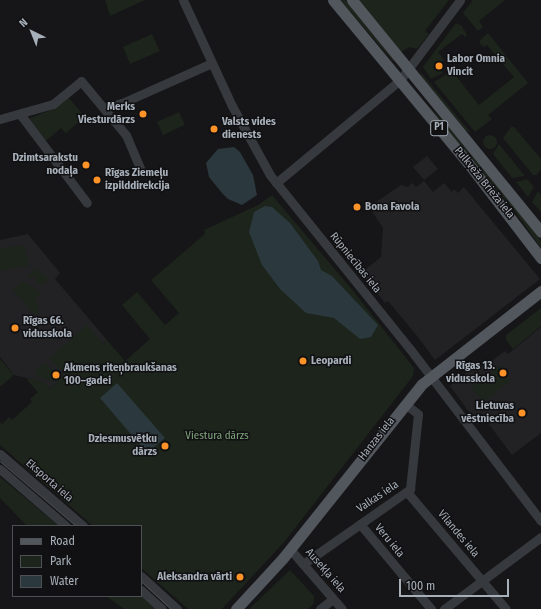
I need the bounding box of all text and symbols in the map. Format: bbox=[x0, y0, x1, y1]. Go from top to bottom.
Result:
north arrow bbox=[12, 12, 52, 52]
text: N bbox=[17, 16, 30, 30]
place label: Labor Omnia Vincit bbox=[447, 53, 505, 79]
marker: Labor Omnia Vincit bbox=[434, 61, 444, 71]
place label: Merks Viesturdārzs bbox=[78, 101, 135, 127]
marker: Merks Viesturdārzs bbox=[138, 109, 148, 119]
place label: Valsts vides dienests bbox=[222, 116, 276, 142]
road number: P1 bbox=[430, 120, 448, 136]
marker: Valsts vides dienests bbox=[209, 124, 219, 134]
street label: Pulkveža Brieža iela bbox=[451, 145, 517, 221]
place label: Dzimtsarakstu nodaļa bbox=[13, 152, 78, 178]
marker: Dzimtsarakstu nodaļa bbox=[81, 160, 91, 170]
place label: Rīgas Ziemeļu izpilddirekcija bbox=[105, 167, 170, 193]
marker: Rīgas Ziemeļu izpilddirekcija bbox=[92, 175, 102, 185]
place label: Bona Favola bbox=[365, 200, 419, 214]
marker: Bona Favola bbox=[352, 202, 362, 212]
street label: Rūpniecības iela bbox=[327, 230, 383, 296]
place label: Rīgas 66. vidusskola bbox=[23, 315, 72, 341]
marker: Rīgas 66. vidusskola bbox=[10, 323, 20, 333]
place label: Leopardi bbox=[311, 354, 351, 368]
marker: Leopardi bbox=[298, 356, 308, 366]
place label: Rīgas 13. vidusskola bbox=[446, 360, 495, 386]
place label: Akmens riteņbraukšanas 100–gadei bbox=[64, 362, 177, 388]
marker: Rīgas 13. vidusskola bbox=[498, 368, 508, 378]
marker: Akmens riteņbraukšanas 100–gadei bbox=[51, 370, 61, 380]
place label: Lietuvas vēstniecība bbox=[461, 400, 514, 426]
marker: Lietuvas vēstniecība bbox=[517, 408, 527, 418]
street label: Hanzas iela bbox=[356, 415, 398, 463]
park label: Viestura dārzs bbox=[185, 429, 249, 443]
place label: Dziesmusvētku dārzs bbox=[88, 433, 157, 459]
marker: Dziesmusvētku dārzs bbox=[160, 441, 170, 451]
street label: Eksporta iela bbox=[23, 457, 75, 505]
street label: Valkas iela bbox=[355, 478, 401, 516]
street label: Vīlandes iela bbox=[434, 508, 482, 560]
street label: Veru iela bbox=[371, 522, 407, 560]
legend bbox=[12, 525, 142, 597]
text: Road bbox=[50, 534, 75, 548]
street label: Ausekļa iela bbox=[302, 546, 348, 596]
text: Park bbox=[50, 554, 71, 568]
place label: Aleksandra vārti bbox=[157, 570, 232, 584]
scale bar bbox=[401, 571, 511, 597]
marker: Aleksandra vārti bbox=[235, 572, 245, 582]
text: Water bbox=[50, 574, 78, 588]
text: 100 m bbox=[406, 579, 435, 593]

